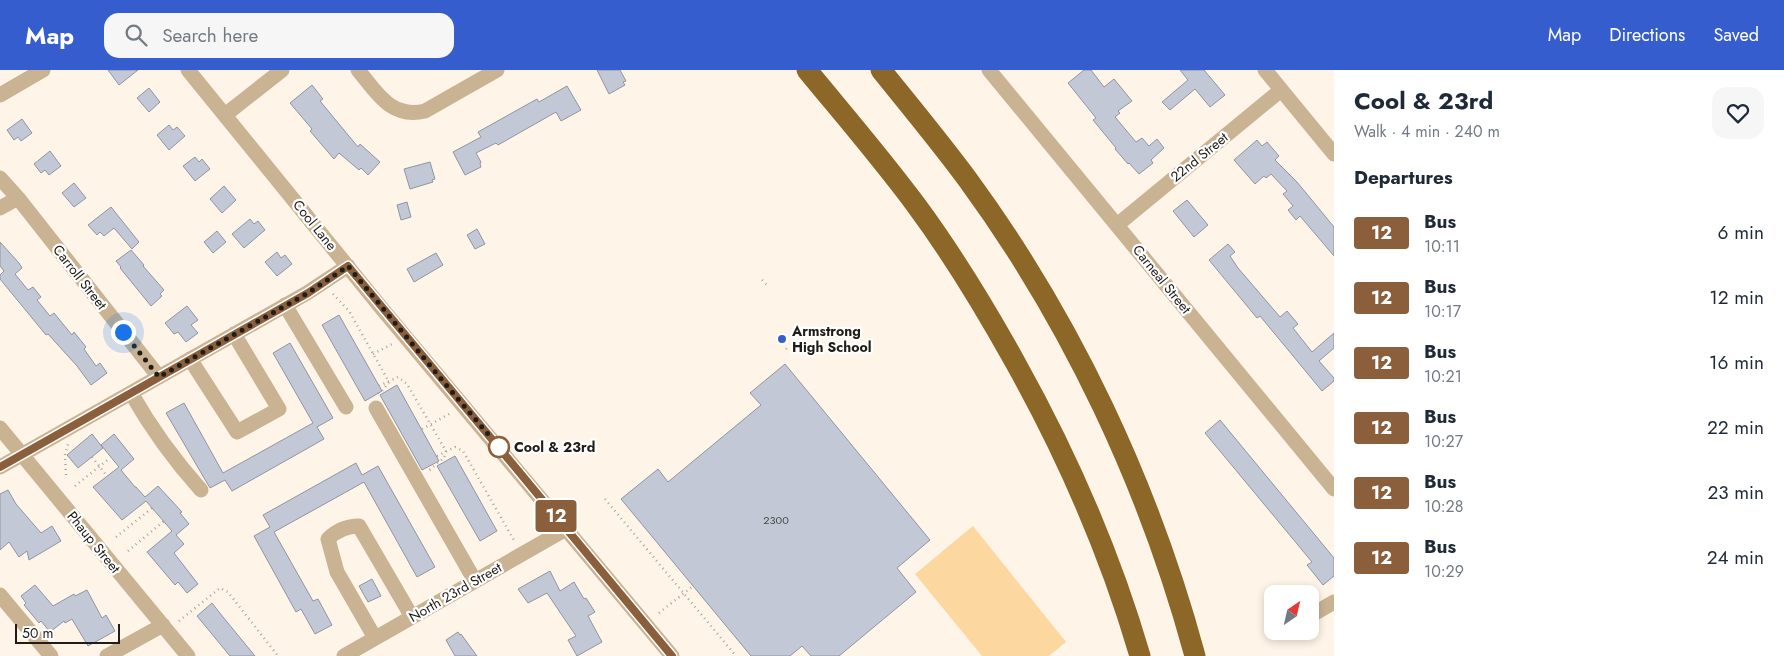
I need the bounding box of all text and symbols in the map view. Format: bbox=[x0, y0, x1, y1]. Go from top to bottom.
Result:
search box bbox=[104, 13, 454, 58]
text: Map bbox=[25, 18, 74, 53]
icon: search bbox=[122, 21, 150, 49]
text: Search here bbox=[162, 22, 258, 49]
text: Map bbox=[1548, 22, 1581, 48]
text: Directions bbox=[1609, 22, 1685, 48]
text: Saved bbox=[1713, 22, 1759, 48]
text: Cool & 23rd bbox=[1354, 83, 1493, 118]
button: heart bbox=[1712, 87, 1764, 139]
text: Walk · 4 min · 240 m bbox=[1354, 120, 1500, 143]
street label: 22nd Street bbox=[1166, 127, 1233, 186]
text: Departures bbox=[1354, 164, 1453, 191]
street label: Cool Lane bbox=[288, 195, 342, 255]
text: Bus bbox=[1424, 208, 1456, 235]
text: 6 min bbox=[1718, 219, 1764, 246]
text: 12 bbox=[1371, 220, 1392, 246]
text: 10:11 bbox=[1424, 235, 1460, 258]
street label: Carroll Street bbox=[48, 240, 112, 314]
street label: Carneal Street bbox=[1128, 240, 1196, 318]
text: Bus bbox=[1424, 273, 1456, 300]
text: 12 min bbox=[1709, 284, 1764, 311]
text: 12 bbox=[1371, 285, 1392, 311]
text: 10:17 bbox=[1424, 300, 1461, 323]
your location bbox=[111, 320, 136, 345]
place label: Armstrong High School bbox=[791, 321, 872, 357]
marker: Armstrong High School bbox=[776, 333, 788, 345]
text: Bus bbox=[1424, 338, 1456, 365]
text: 16 min bbox=[1709, 349, 1764, 376]
text: 12 bbox=[1371, 350, 1392, 376]
text: 10:21 bbox=[1424, 365, 1462, 388]
text: Bus bbox=[1424, 403, 1456, 430]
text: 22 min bbox=[1707, 414, 1764, 441]
text: 12 bbox=[1371, 415, 1392, 441]
text: 10:27 bbox=[1424, 430, 1463, 453]
marker: Cool & 23rd bbox=[488, 436, 510, 458]
place label: Cool & 23rd bbox=[514, 437, 595, 457]
text: Bus bbox=[1424, 468, 1456, 495]
text: 23 min bbox=[1707, 479, 1764, 506]
text: 12 bbox=[1371, 480, 1392, 506]
text: 10:28 bbox=[1424, 495, 1463, 518]
line badge: 12 bbox=[534, 500, 578, 532]
text: 12 bbox=[546, 503, 566, 529]
street label: Phaup Street bbox=[63, 507, 126, 578]
house number: 2300 bbox=[763, 512, 789, 528]
text: Bus bbox=[1424, 533, 1456, 560]
text: 24 min bbox=[1707, 544, 1764, 571]
text: 12 bbox=[1371, 545, 1392, 571]
street label: North 23rd Street bbox=[405, 557, 506, 627]
text: 10:29 bbox=[1424, 560, 1464, 583]
north arrow bbox=[1264, 585, 1319, 640]
map controls bbox=[1264, 585, 1319, 640]
scale bar bbox=[15, 621, 120, 644]
text: 50 m bbox=[22, 623, 53, 643]

